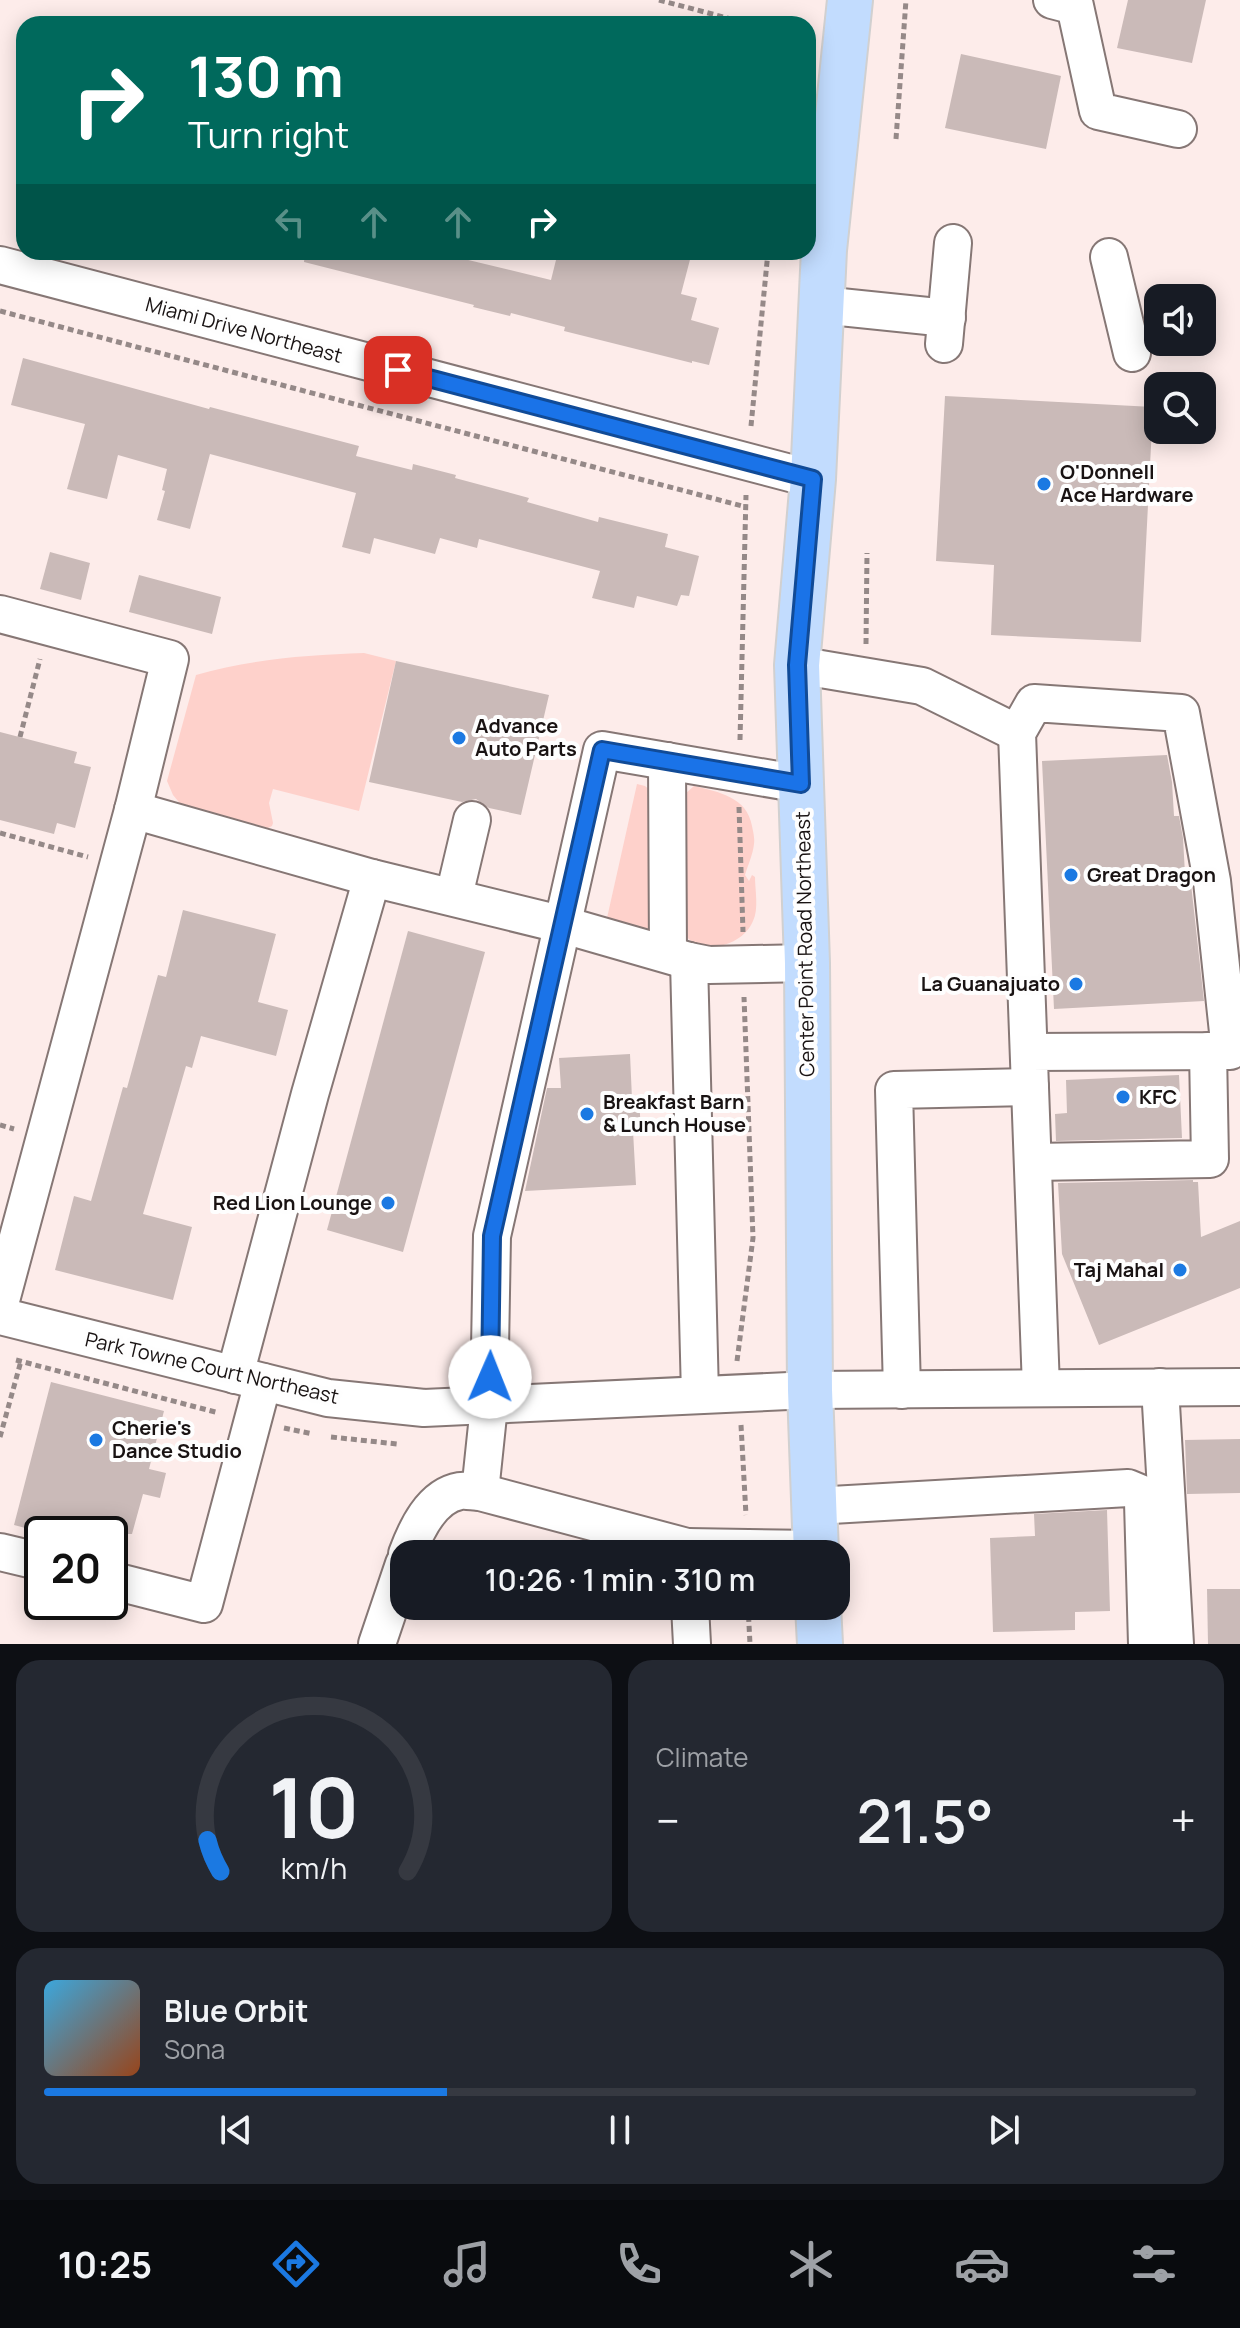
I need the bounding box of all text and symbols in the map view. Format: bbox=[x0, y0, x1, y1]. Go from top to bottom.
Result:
text: 130 m bbox=[188, 37, 344, 114]
icon: right bbox=[56, 48, 160, 152]
text: Turn right bbox=[188, 110, 349, 159]
icon: left bbox=[268, 200, 312, 244]
icon: ahead bbox=[352, 200, 396, 244]
icon: ahead bbox=[436, 200, 480, 244]
icon: right bbox=[520, 200, 564, 244]
map controls bbox=[1144, 284, 1216, 444]
button: sound bbox=[1144, 284, 1216, 356]
street label: Miami Drive Northeast bbox=[143, 290, 346, 369]
pin bbox=[364, 336, 432, 404]
icon: arrive bbox=[376, 348, 420, 392]
button: search bbox=[1144, 372, 1216, 444]
place label: O'Donnell Ace Hardware bbox=[1060, 458, 1194, 508]
marker: O'Donnell Ace Hardware bbox=[1035, 475, 1053, 493]
place label: Advance Auto Parts bbox=[475, 712, 577, 762]
marker: Advance Auto Parts bbox=[450, 729, 468, 747]
street label: Center Point Road Northeast bbox=[789, 811, 820, 1077]
place label: Great Dragon bbox=[1087, 861, 1216, 888]
marker: Great Dragon bbox=[1062, 866, 1080, 884]
place label: La Guanajuato bbox=[921, 970, 1060, 997]
marker: La Guanajuato bbox=[1067, 975, 1085, 993]
place label: KFC bbox=[1139, 1083, 1177, 1110]
place label: Breakfast Barn & Lunch House bbox=[603, 1088, 746, 1138]
marker: KFC bbox=[1114, 1088, 1132, 1106]
marker: Breakfast Barn & Lunch House bbox=[578, 1105, 596, 1123]
place label: Red Lion Lounge bbox=[213, 1189, 372, 1216]
marker: Red Lion Lounge bbox=[379, 1194, 397, 1212]
place label: Taj Mahal bbox=[1074, 1256, 1164, 1283]
marker: Taj Mahal bbox=[1171, 1261, 1189, 1279]
street label: Park Towne Court Northeast bbox=[83, 1325, 342, 1410]
position arrow bbox=[448, 1335, 532, 1419]
place label: Cherie's Dance Studio bbox=[112, 1414, 242, 1464]
marker: Cherie's Dance Studio bbox=[87, 1431, 105, 1449]
speed limit sign: 20 bbox=[24, 1516, 128, 1620]
text: 10:26 · 1 min · 310 m bbox=[485, 1559, 755, 1600]
text: Climate bbox=[656, 1739, 748, 1775]
text: 10 bbox=[268, 1749, 360, 1863]
text: 21.5° bbox=[857, 1779, 994, 1861]
text: − bbox=[656, 1790, 680, 1850]
text: + bbox=[1171, 1790, 1196, 1850]
text: km/h bbox=[281, 1849, 347, 1888]
text: Blue Orbit bbox=[164, 1990, 309, 2031]
text: Sona bbox=[164, 2031, 225, 2067]
icon: previous bbox=[214, 2108, 258, 2152]
icon: pause bbox=[598, 2108, 642, 2152]
icon: next bbox=[982, 2108, 1026, 2152]
icon: directions bbox=[268, 2236, 324, 2292]
icon: music bbox=[439, 2236, 495, 2292]
icon: phone bbox=[611, 2236, 667, 2292]
icon: climate bbox=[783, 2236, 839, 2292]
icon: car bbox=[954, 2236, 1010, 2292]
icon: filters bbox=[1126, 2236, 1182, 2292]
text: 10:25 bbox=[58, 2240, 152, 2289]

